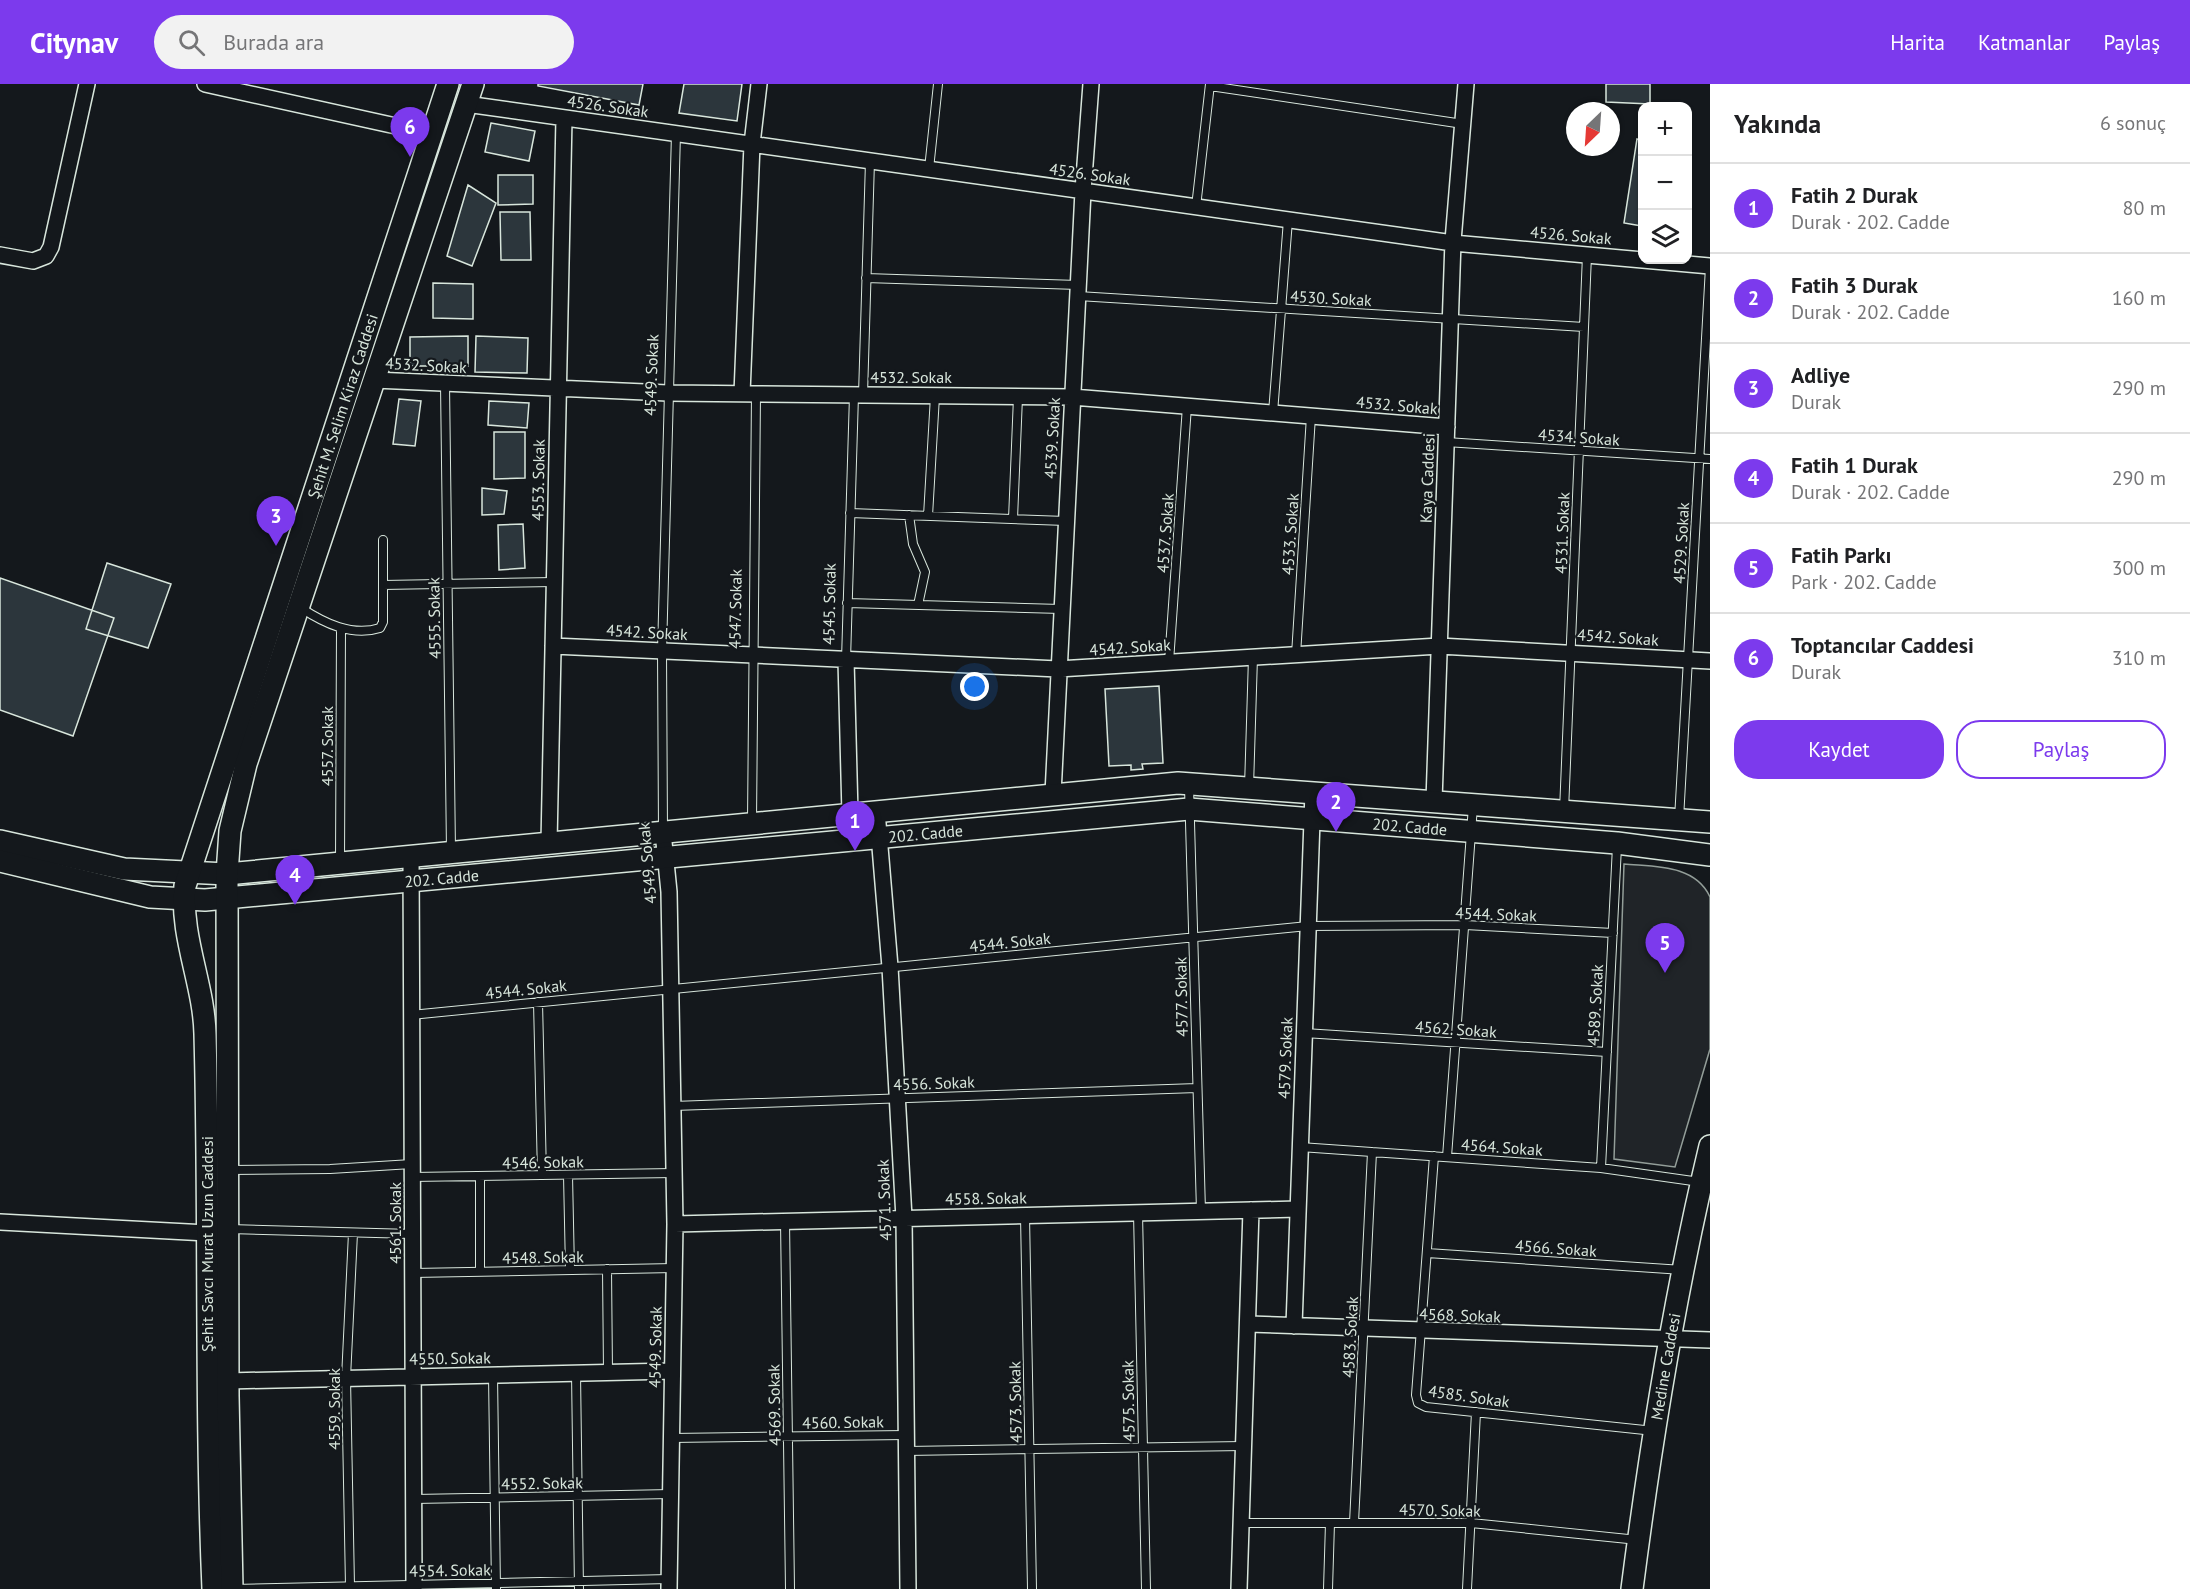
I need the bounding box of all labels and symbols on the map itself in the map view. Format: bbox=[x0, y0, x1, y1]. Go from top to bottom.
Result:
street label: 4526. Sokak bbox=[566, 90, 650, 122]
north arrow bbox=[1566, 102, 1620, 156]
pin: 6 bbox=[390, 107, 430, 157]
street label: 4526. Sokak bbox=[1048, 158, 1132, 190]
street label: 4526. Sokak bbox=[1529, 221, 1613, 249]
street label: 4530. Sokak bbox=[1290, 286, 1373, 310]
street label: Şehit M. Selim Kiraz Caddesi bbox=[303, 311, 382, 501]
street label: 4549. Sokak bbox=[640, 334, 662, 416]
street label: 4532. Sokak bbox=[385, 353, 468, 377]
street label: 4532. Sokak bbox=[870, 367, 952, 387]
street label: 4532. Sokak bbox=[1355, 391, 1439, 419]
street label: 4539. Sokak bbox=[1040, 396, 1064, 479]
street label: 4534. Sokak bbox=[1538, 424, 1621, 450]
street label: Kaya Caddesi bbox=[1415, 433, 1439, 523]
street label: 4553. Sokak bbox=[527, 439, 549, 521]
street label: 4537. Sokak bbox=[1152, 492, 1178, 574]
street label: 4533. Sokak bbox=[1277, 492, 1303, 575]
street label: 4531. Sokak bbox=[1551, 492, 1573, 574]
pin: 3 bbox=[256, 496, 296, 546]
street label: 4529. Sokak bbox=[1669, 501, 1693, 584]
street label: 4545. Sokak bbox=[818, 563, 840, 645]
street label: 4547. Sokak bbox=[724, 569, 746, 649]
street label: 4555. Sokak bbox=[423, 577, 445, 659]
street label: 4542. Sokak bbox=[606, 620, 689, 644]
street label: 4542. Sokak bbox=[1577, 624, 1660, 650]
street label: 4542. Sokak bbox=[1089, 634, 1172, 660]
your location bbox=[960, 672, 989, 701]
street label: 4557. Sokak bbox=[317, 706, 337, 786]
pin: 2 bbox=[1316, 782, 1356, 832]
pin: 1 bbox=[836, 802, 874, 851]
street label: 202. Cadde bbox=[1372, 814, 1448, 839]
street label: 202. Cadde bbox=[887, 820, 964, 847]
street label: 4549. Sokak bbox=[633, 821, 661, 905]
pin: 4 bbox=[276, 856, 314, 905]
street label: 202. Cadde bbox=[403, 865, 480, 892]
street label: 4544. Sokak bbox=[1455, 903, 1537, 925]
pin: 5 bbox=[1646, 924, 1684, 973]
street label: 4544. Sokak bbox=[968, 928, 1052, 956]
street label: 4577. Sokak bbox=[1170, 957, 1192, 1037]
street label: 4589. Sokak bbox=[1583, 963, 1607, 1046]
street label: 4544. Sokak bbox=[484, 975, 568, 1003]
street label: 4562. Sokak bbox=[1415, 1016, 1498, 1042]
street label: 4579. Sokak bbox=[1274, 1017, 1296, 1099]
street label: 4556. Sokak bbox=[893, 1072, 975, 1094]
street label: 4564. Sokak bbox=[1461, 1134, 1544, 1160]
street label: Şehit Savcı Murat Uzun Caddesi bbox=[197, 1136, 217, 1352]
street label: 4546. Sokak bbox=[502, 1151, 584, 1173]
street label: 4571. Sokak bbox=[873, 1159, 895, 1241]
street label: 4561. Sokak bbox=[385, 1182, 405, 1264]
street label: 4558. Sokak bbox=[945, 1187, 1027, 1209]
street label: 4566. Sokak bbox=[1515, 1235, 1598, 1261]
street label: 4548. Sokak bbox=[502, 1246, 584, 1268]
street label: 4583. Sokak bbox=[1338, 1295, 1362, 1378]
street label: 4568. Sokak bbox=[1419, 1304, 1501, 1326]
street label: 4549. Sokak bbox=[644, 1306, 666, 1388]
street label: Medine Caddesi bbox=[1646, 1311, 1684, 1421]
street label: 4550. Sokak bbox=[409, 1347, 491, 1369]
street label: 4575. Sokak bbox=[1117, 1360, 1139, 1442]
street label: 4573. Sokak bbox=[1004, 1361, 1026, 1443]
street label: 4569. Sokak bbox=[763, 1364, 785, 1446]
street label: 4559. Sokak bbox=[324, 1368, 344, 1450]
street label: 4585. Sokak bbox=[1427, 1380, 1511, 1412]
street label: 4560. Sokak bbox=[802, 1411, 884, 1433]
street label: 4552. Sokak bbox=[501, 1472, 583, 1494]
street label: 4570. Sokak bbox=[1399, 1499, 1481, 1521]
street label: 4554. Sokak bbox=[409, 1559, 491, 1581]

